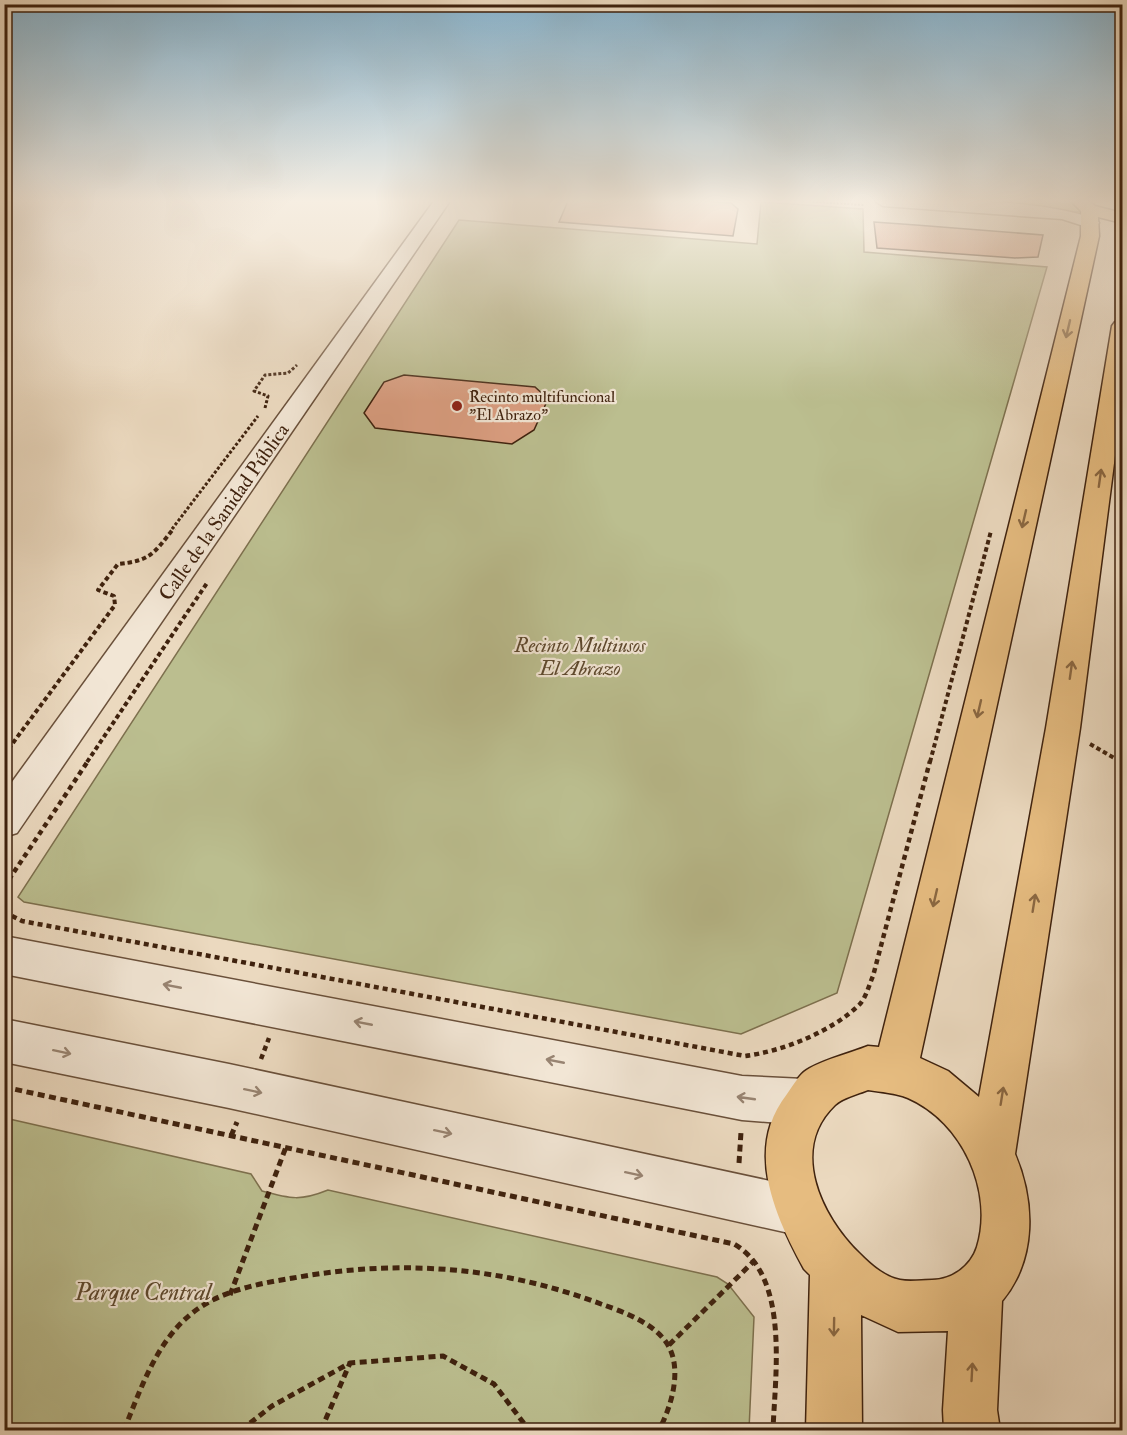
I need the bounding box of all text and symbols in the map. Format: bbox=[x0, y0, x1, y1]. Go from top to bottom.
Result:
one-way arrow bbox=[1062, 319, 1073, 338]
place label: Recinto multifuncional "El Abrazo" bbox=[469, 387, 615, 425]
marker: Recinto multifuncional "El Abrazo" bbox=[450, 399, 464, 413]
street label: Calle de la Sanidad Pública bbox=[153, 418, 295, 606]
one-way arrow bbox=[1095, 468, 1106, 488]
one-way arrow bbox=[1017, 509, 1029, 528]
park label: Recinto Multiusos El Abrazo bbox=[513, 633, 646, 681]
one-way arrow bbox=[1066, 661, 1077, 681]
one-way arrow bbox=[973, 699, 985, 718]
one-way arrow bbox=[929, 888, 940, 908]
one-way arrow bbox=[1029, 894, 1040, 914]
one-way arrow bbox=[163, 980, 182, 991]
one-way arrow bbox=[354, 1017, 374, 1028]
one-way arrow bbox=[52, 1047, 71, 1058]
one-way arrow bbox=[545, 1055, 565, 1066]
one-way arrow bbox=[243, 1086, 262, 1097]
one-way arrow bbox=[997, 1086, 1008, 1106]
one-way arrow bbox=[737, 1092, 757, 1103]
one-way arrow bbox=[434, 1127, 453, 1139]
one-way arrow bbox=[624, 1168, 643, 1180]
park label: Parque Central bbox=[74, 1277, 214, 1308]
one-way arrow bbox=[828, 1316, 840, 1336]
one-way arrow bbox=[967, 1363, 978, 1383]

